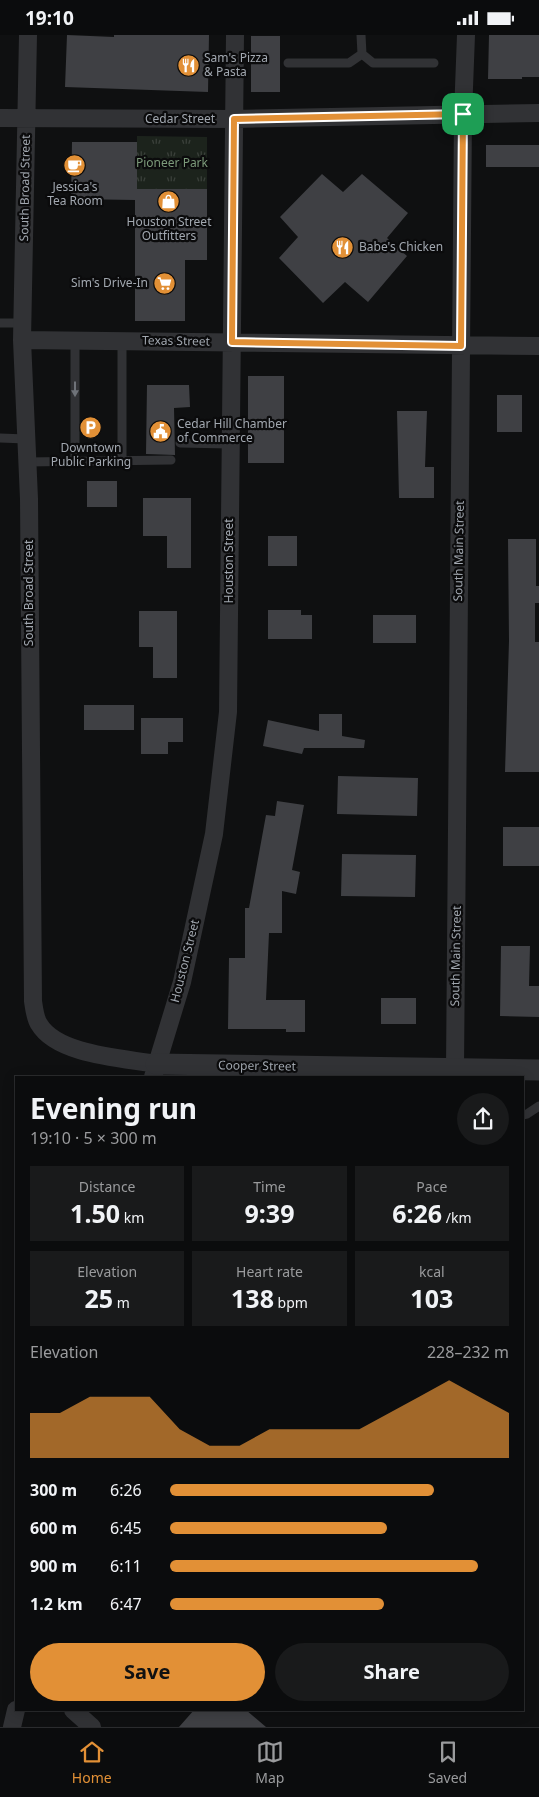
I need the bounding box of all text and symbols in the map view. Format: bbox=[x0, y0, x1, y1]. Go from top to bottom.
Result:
text: 19:10 bbox=[25, 5, 74, 31]
place label: Sam's Pizza & Pasta bbox=[204, 49, 268, 80]
restaurant icon: Sam's Pizza & Pasta bbox=[176, 53, 200, 77]
pin bbox=[442, 93, 484, 135]
icon: arrive bbox=[449, 100, 477, 128]
street label: Cedar Street bbox=[145, 110, 216, 127]
street label: South Broad Street bbox=[15, 134, 34, 241]
cafe icon: Jessica's Tea Room bbox=[63, 154, 87, 178]
park label: Pioneer Park bbox=[136, 154, 209, 171]
place label: Jessica's Tea Room bbox=[47, 178, 103, 209]
shop icon: Houston Street Outfitters bbox=[157, 189, 181, 213]
place label: Houston Street Outfitters bbox=[127, 213, 212, 244]
restaurant icon: Babe's Chicken bbox=[331, 235, 355, 259]
place label: Babe's Chicken bbox=[359, 238, 443, 255]
supermarket icon: Sim's Drive-In bbox=[152, 271, 176, 295]
place label: Sim's Drive-In bbox=[71, 274, 148, 291]
street label: Texas Street bbox=[142, 331, 211, 350]
one-way arrow bbox=[71, 381, 79, 397]
parking icon: Downtown Public Parking bbox=[79, 415, 103, 439]
place label: Cedar Hill Chamber of Commerce bbox=[177, 415, 287, 446]
public building icon: Cedar Hill Chamber of Commerce bbox=[149, 419, 173, 443]
place label: Downtown Public Parking bbox=[51, 439, 131, 470]
street label: South Main Street bbox=[449, 500, 468, 602]
street label: Houston Street bbox=[220, 518, 237, 603]
street label: South Broad Street bbox=[20, 539, 37, 646]
street label: South Main Street bbox=[446, 905, 465, 1007]
street label: Houston Street bbox=[166, 917, 203, 1004]
street label: Cooper Street bbox=[218, 1056, 297, 1075]
text: Evening run bbox=[30, 1089, 197, 1127]
button: share bbox=[457, 1093, 509, 1145]
text: 19:10 · 5 × 300 m bbox=[30, 1127, 157, 1149]
text: Distance bbox=[79, 1177, 136, 1196]
text: Time bbox=[253, 1177, 286, 1196]
text: Pace bbox=[416, 1177, 447, 1196]
text: 1.50 bbox=[70, 1196, 120, 1230]
text: 9:39 bbox=[245, 1196, 294, 1230]
text: 6:26 bbox=[392, 1196, 442, 1230]
text: km bbox=[120, 1208, 144, 1227]
text: /km bbox=[442, 1208, 472, 1227]
text: Elevation bbox=[77, 1262, 137, 1281]
text: Heart rate bbox=[236, 1262, 303, 1281]
text: kcal bbox=[419, 1262, 445, 1281]
text: 25 bbox=[84, 1281, 113, 1315]
text: 138 bbox=[231, 1281, 274, 1315]
text: 103 bbox=[410, 1281, 453, 1315]
text: m bbox=[113, 1293, 130, 1312]
text: bpm bbox=[274, 1293, 308, 1312]
text: Elevation bbox=[30, 1341, 98, 1363]
text: 228–232 m bbox=[427, 1341, 509, 1363]
text: 300 m bbox=[30, 1479, 77, 1501]
text: 6:26 bbox=[110, 1479, 142, 1501]
text: 600 m bbox=[30, 1517, 77, 1539]
text: 6:45 bbox=[110, 1517, 142, 1539]
text: 900 m bbox=[30, 1555, 77, 1577]
text: 6:11 bbox=[110, 1555, 142, 1577]
text: 1.2 km bbox=[30, 1593, 82, 1615]
text: 6:47 bbox=[110, 1593, 142, 1615]
button: Save bbox=[30, 1643, 265, 1701]
button: Share bbox=[275, 1643, 509, 1701]
tab: Home bbox=[72, 1738, 112, 1787]
tab: Map bbox=[255, 1738, 284, 1787]
tab: Saved bbox=[428, 1738, 467, 1787]

